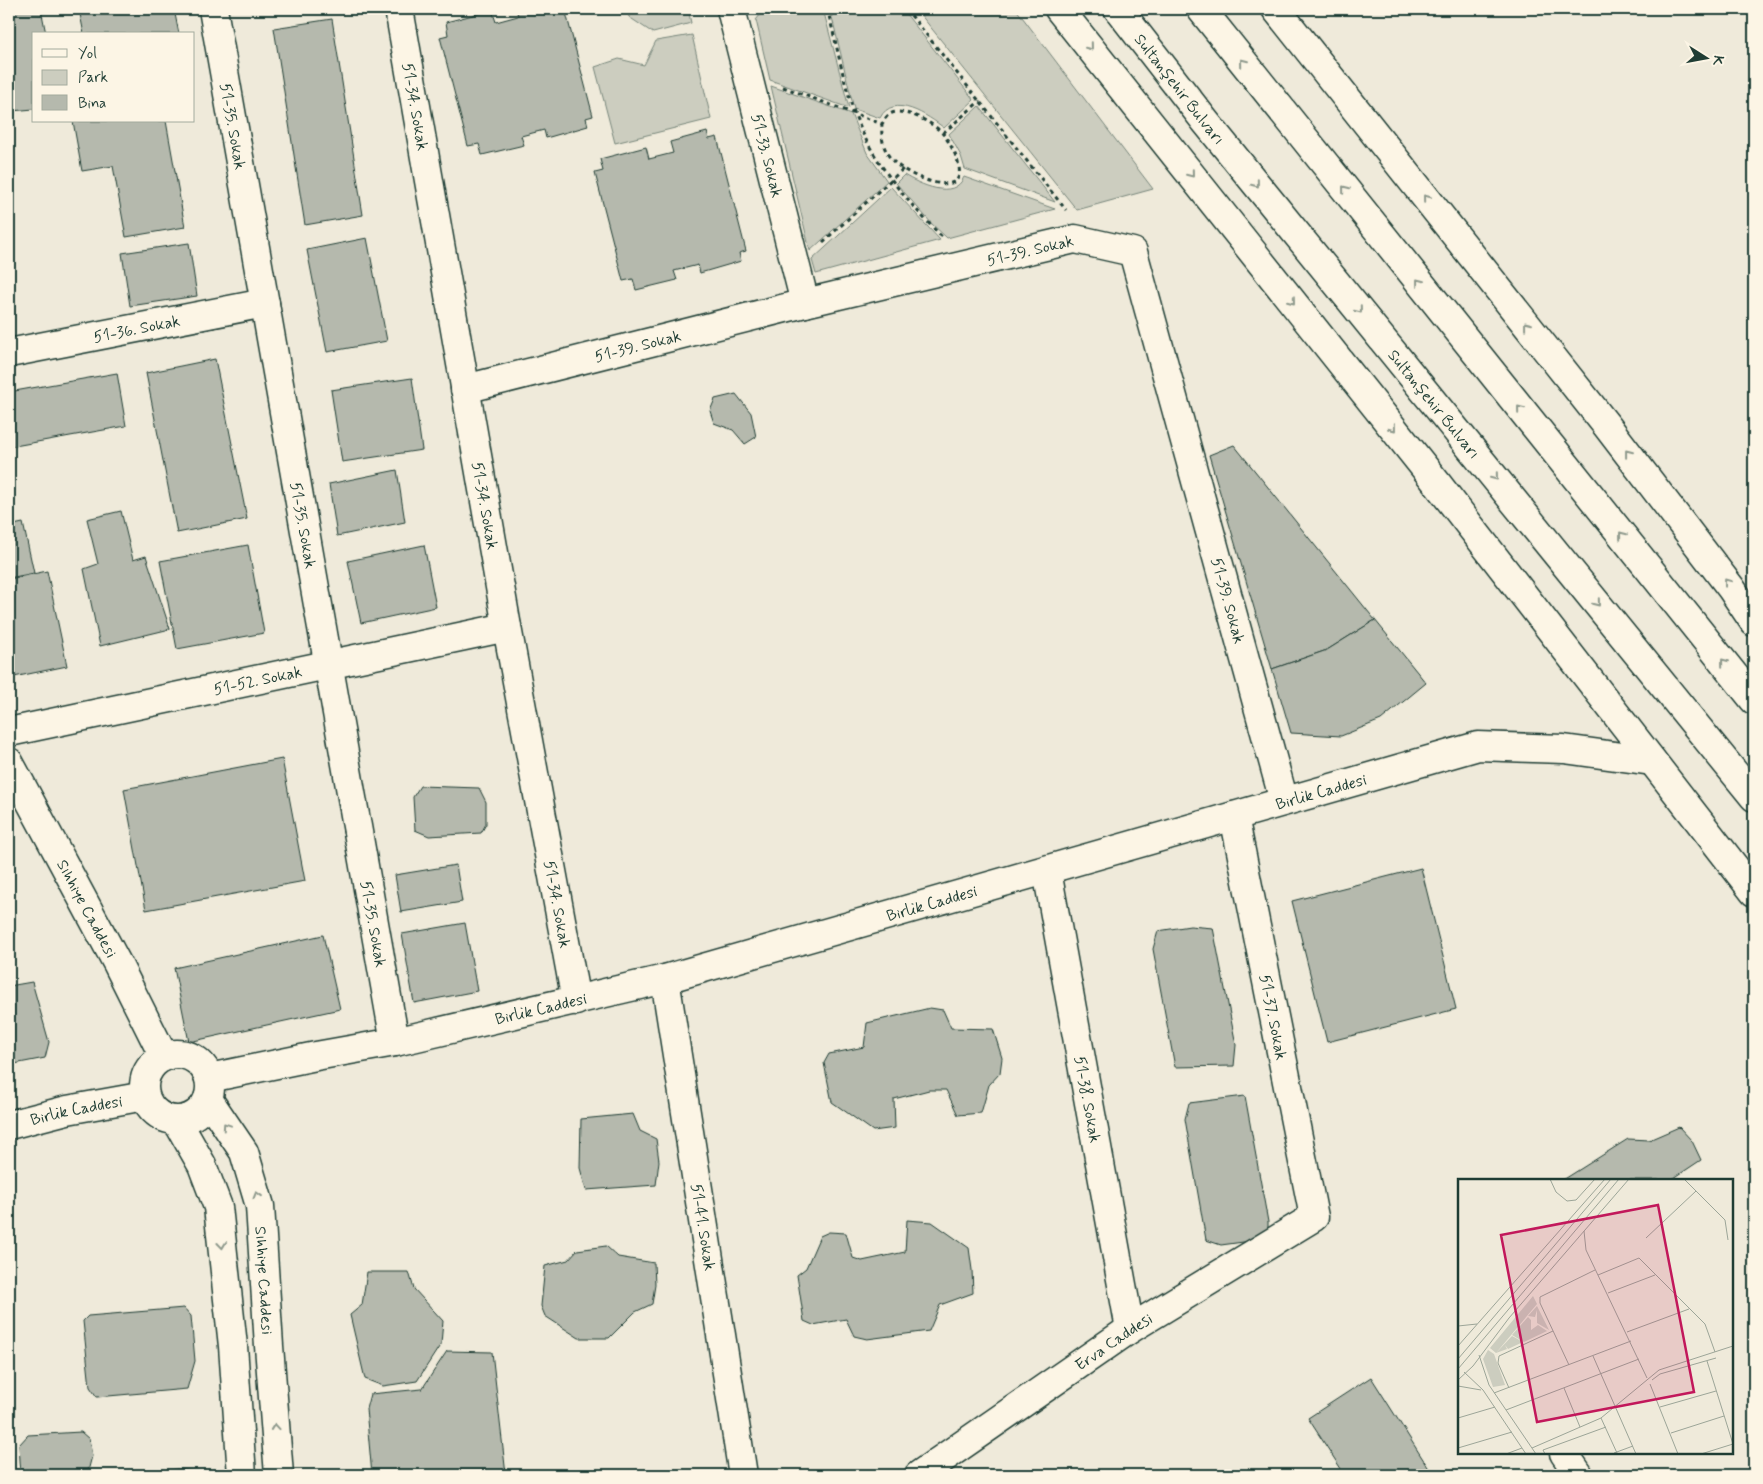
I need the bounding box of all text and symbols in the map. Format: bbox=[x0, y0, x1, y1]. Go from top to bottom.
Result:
street label: Sultanşehir Bulvarı bbox=[1129, 30, 1229, 149]
legend bbox=[32, 32, 195, 122]
north arrow bbox=[1680, 32, 1730, 82]
one-way arrow bbox=[1084, 41, 1092, 50]
text: Yol bbox=[78, 44, 97, 64]
text: K bbox=[1708, 54, 1728, 68]
one-way arrow bbox=[1241, 59, 1249, 68]
street label: 51-34. Sokak bbox=[397, 61, 433, 152]
text: Park bbox=[78, 68, 108, 88]
street label: 51-35. Sokak bbox=[214, 81, 250, 171]
text: Bina bbox=[78, 94, 106, 114]
street label: 51-33. Sokak bbox=[746, 112, 787, 200]
one-way arrow bbox=[1185, 168, 1193, 177]
one-way arrow bbox=[1251, 179, 1260, 188]
one-way arrow bbox=[1341, 186, 1350, 195]
one-way arrow bbox=[1424, 195, 1432, 204]
street label: 51-39. Sokak bbox=[985, 231, 1076, 272]
one-way arrow bbox=[1416, 279, 1424, 288]
one-way arrow bbox=[1286, 295, 1294, 304]
one-way arrow bbox=[1353, 305, 1362, 314]
street label: 51-36. Sokak bbox=[92, 311, 182, 348]
one-way arrow bbox=[1525, 322, 1533, 331]
street label: 51-39. Sokak bbox=[592, 326, 684, 368]
street label: Sultanşehir Bulvarı bbox=[1383, 345, 1484, 464]
one-way arrow bbox=[1517, 405, 1526, 414]
one-way arrow bbox=[1388, 422, 1396, 431]
one-way arrow bbox=[1625, 450, 1633, 459]
street label: 51-34. Sokak bbox=[466, 460, 502, 551]
one-way arrow bbox=[1489, 471, 1497, 480]
street label: 51-35. Sokak bbox=[285, 480, 320, 570]
one-way arrow bbox=[1619, 531, 1628, 541]
street label: 51-39. Sokak bbox=[1206, 555, 1249, 646]
one-way arrow bbox=[1724, 579, 1732, 588]
one-way arrow bbox=[1592, 598, 1601, 607]
one-way arrow bbox=[1721, 659, 1729, 668]
street label: 51-52. Sokak bbox=[212, 662, 304, 701]
street label: Birlik Caddesi bbox=[1273, 769, 1369, 815]
street label: Sıhhiye Caddesi bbox=[51, 856, 121, 962]
street label: 51-34. Sokak bbox=[538, 859, 575, 950]
street label: 51-35. Sokak bbox=[355, 879, 391, 969]
street label: Birlik Caddesi bbox=[884, 881, 980, 927]
street label: 51-37. Sokak bbox=[1254, 973, 1291, 1062]
street label: Birlik Caddesi bbox=[493, 989, 589, 1030]
street label: 51-38. Sokak bbox=[1069, 1054, 1105, 1145]
street label: Birlik Caddesi bbox=[28, 1091, 124, 1131]
one-way arrow bbox=[223, 1122, 232, 1131]
inset map bbox=[1458, 1179, 1733, 1454]
street label: 51-41. Sokak bbox=[685, 1182, 720, 1272]
one-way arrow bbox=[253, 1192, 263, 1200]
street label: Sıhhiye Caddesi bbox=[249, 1226, 277, 1335]
one-way arrow bbox=[216, 1242, 227, 1250]
street label: Erva Caddesi bbox=[1071, 1309, 1157, 1376]
one-way arrow bbox=[270, 1422, 281, 1430]

